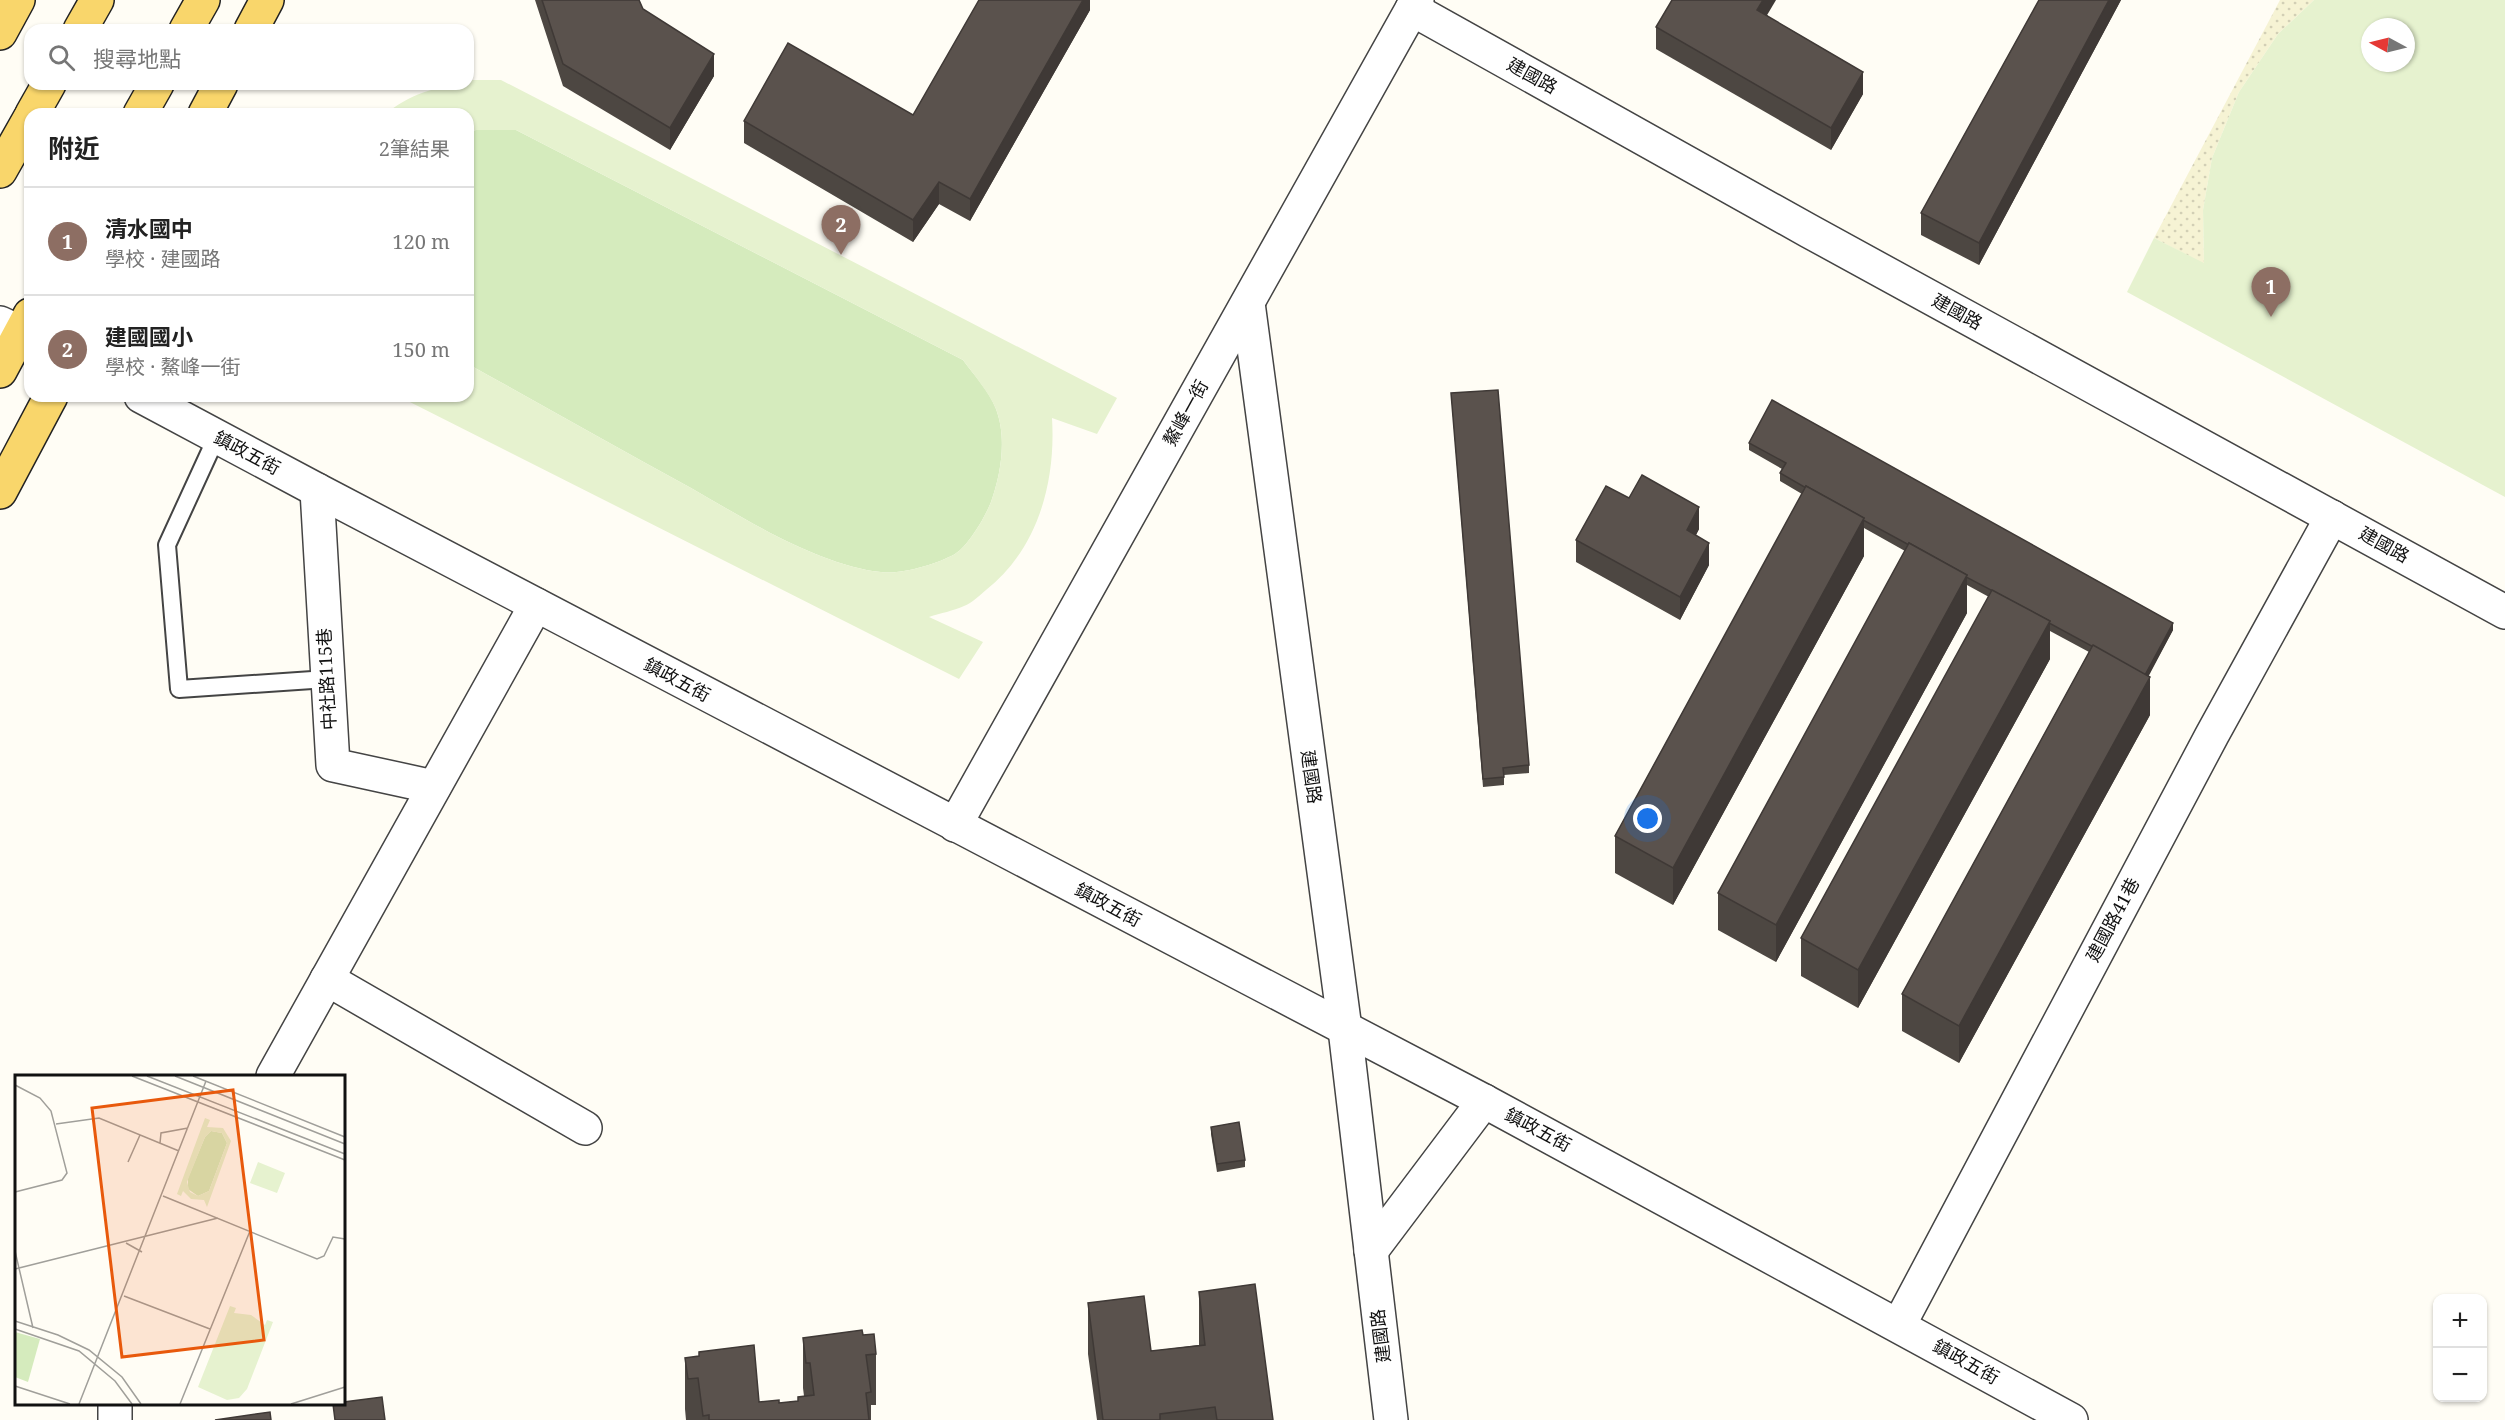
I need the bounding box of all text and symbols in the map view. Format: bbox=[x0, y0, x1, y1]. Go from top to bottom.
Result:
north arrow bbox=[2361, 18, 2415, 72]
search box bbox=[24, 24, 474, 90]
icon: search bbox=[45, 41, 78, 74]
text: 搜尋地點 bbox=[93, 43, 181, 73]
street label: 建國路 bbox=[1503, 52, 1562, 99]
text: 附近 bbox=[48, 130, 100, 166]
text: 2筆結果 bbox=[379, 135, 450, 162]
pin: 2 bbox=[822, 206, 860, 255]
text: 清水國中 bbox=[105, 213, 193, 243]
text: 1 bbox=[62, 228, 73, 255]
text: 120 m bbox=[392, 228, 450, 255]
text: 學校 · 建國路 bbox=[105, 245, 220, 272]
pin: 1 bbox=[2252, 268, 2290, 317]
street label: 建國路 bbox=[1928, 288, 1987, 335]
text: 建國國小 bbox=[105, 321, 193, 351]
text: 2 bbox=[62, 336, 73, 363]
text: 150 m bbox=[392, 336, 450, 363]
text: 學校 · 鰲峰一街 bbox=[105, 353, 240, 380]
street label: 鰲峰一街 bbox=[1157, 375, 1213, 450]
street label: 鎮政五街 bbox=[210, 425, 285, 480]
street label: 建國路 bbox=[2355, 521, 2414, 568]
street label: 中社路115巷 bbox=[311, 627, 341, 731]
street label: 鎮政五街 bbox=[640, 652, 715, 707]
street label: 建國路 bbox=[1296, 748, 1328, 805]
your location bbox=[1633, 804, 1662, 833]
street label: 建國路41巷 bbox=[2080, 873, 2144, 966]
street label: 鎮政五街 bbox=[1071, 877, 1146, 932]
inset map bbox=[15, 1075, 345, 1405]
street label: 鎮政五街 bbox=[1501, 1102, 1576, 1157]
map controls bbox=[2433, 1294, 2487, 1402]
button: + bbox=[2433, 1294, 2487, 1348]
street label: 建國路 bbox=[1365, 1308, 1395, 1364]
street label: 鎮政五街 bbox=[1929, 1333, 2004, 1389]
button: − bbox=[2433, 1348, 2487, 1402]

